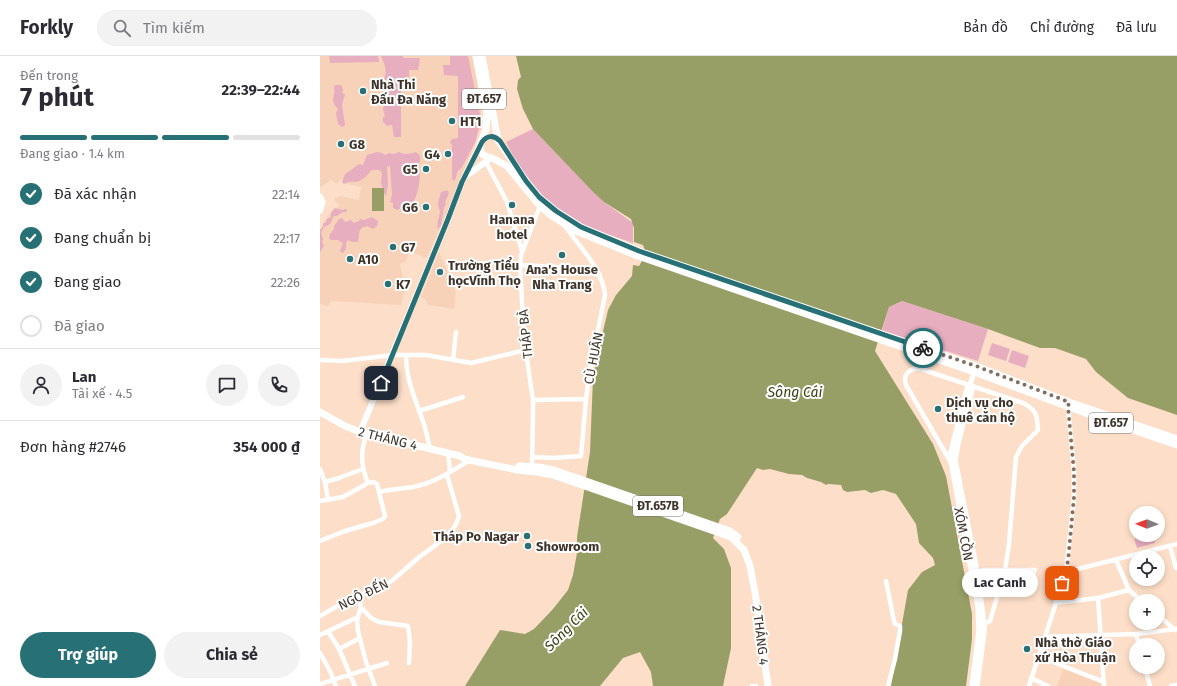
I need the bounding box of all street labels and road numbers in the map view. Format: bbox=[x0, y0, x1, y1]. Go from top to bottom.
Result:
road number: ĐT.657 bbox=[462, 89, 506, 109]
street label: THÁP BÀ bbox=[515, 308, 536, 359]
street label: CÙ HUÂN bbox=[581, 331, 606, 385]
road number: ĐT.657 bbox=[1089, 413, 1133, 433]
street label: 2 THÁNG 4 bbox=[357, 424, 419, 453]
road number: ĐT.657B bbox=[633, 496, 683, 516]
street label: XÓM CỒN bbox=[951, 506, 978, 562]
street label: NGÔ ĐẾN bbox=[335, 574, 391, 613]
street label: 2 THÁNG 4 bbox=[749, 604, 772, 666]

